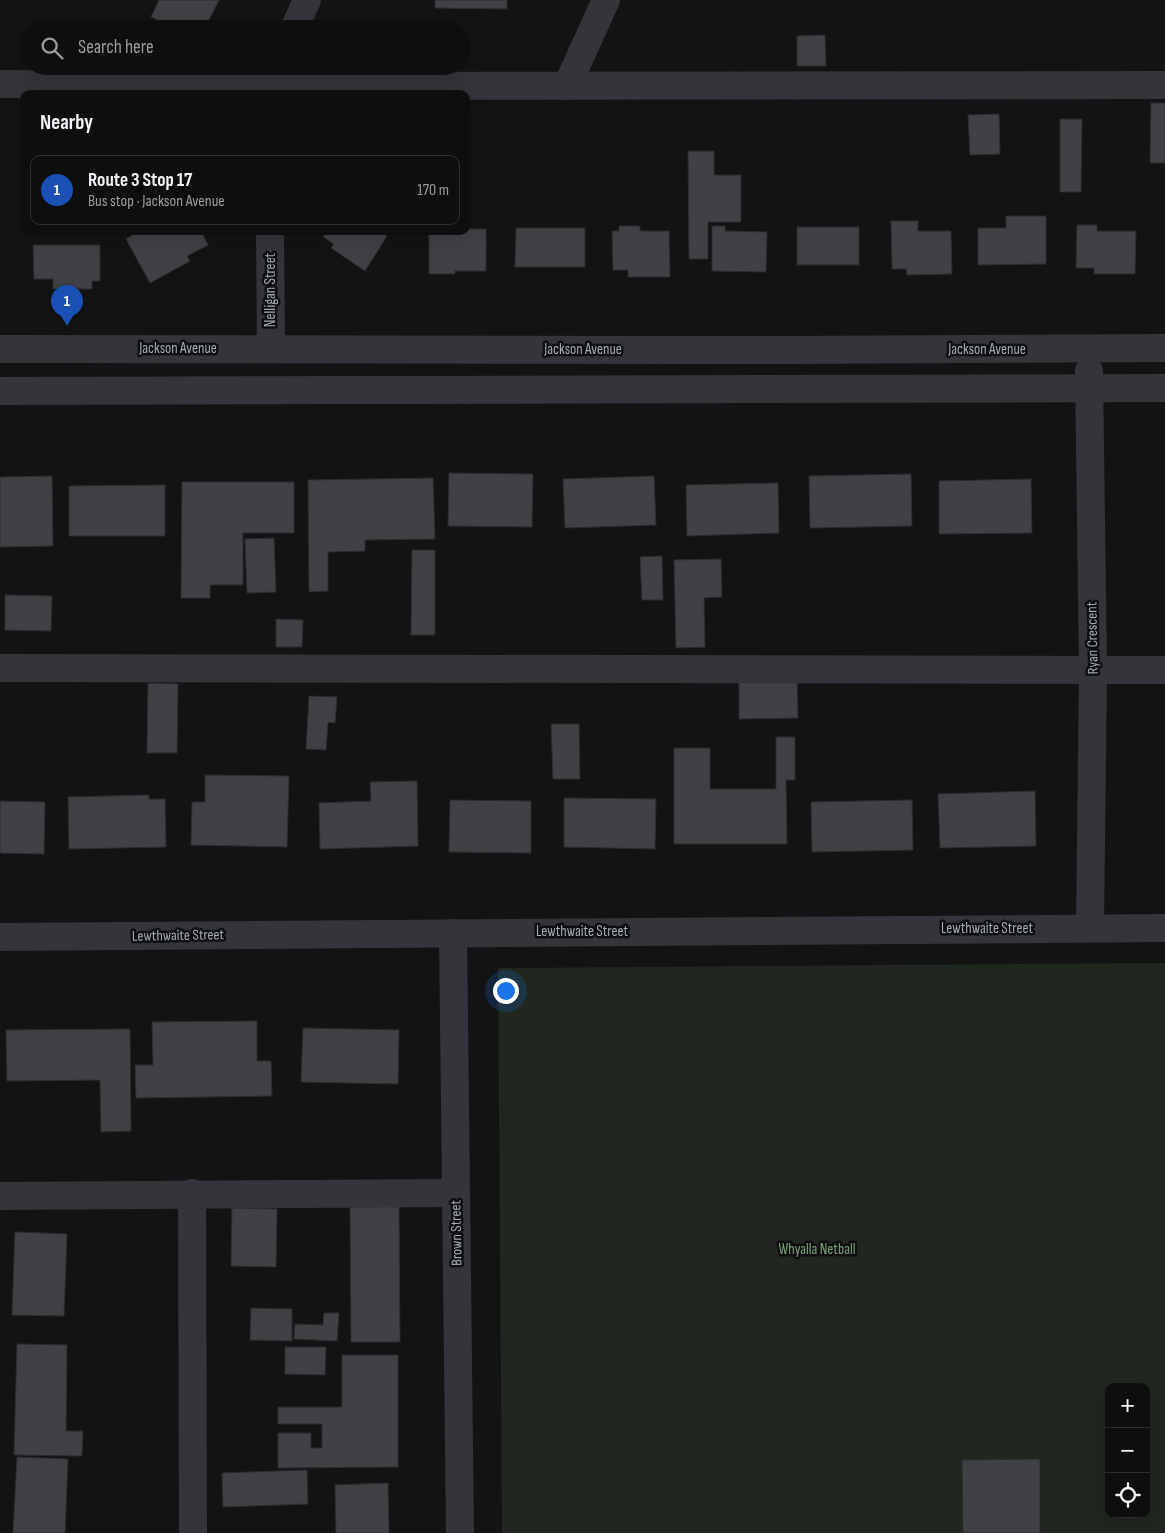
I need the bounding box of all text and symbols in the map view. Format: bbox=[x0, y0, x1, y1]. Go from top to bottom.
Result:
search box bbox=[20, 20, 470, 75]
icon: search bbox=[38, 34, 66, 62]
text: Search here bbox=[78, 36, 154, 59]
text: Nearby bbox=[40, 110, 93, 135]
text: Route 3 Stop 17 bbox=[88, 169, 192, 192]
text: 1 bbox=[54, 181, 60, 200]
text: 170 m bbox=[417, 181, 449, 200]
text: Bus stop · Jackson Avenue bbox=[88, 192, 225, 211]
street label: Nelligan Street bbox=[261, 252, 280, 327]
pin: 1 bbox=[51, 285, 83, 326]
street label: Jackson Avenue bbox=[138, 339, 217, 358]
street label: Jackson Avenue bbox=[543, 340, 622, 359]
street label: Jackson Avenue bbox=[947, 340, 1026, 359]
street label: Ryan Crescent bbox=[1082, 601, 1103, 674]
street label: Lewthwaite Street bbox=[941, 919, 1033, 938]
street label: Lewthwaite Street bbox=[536, 922, 628, 941]
street label: Lewthwaite Street bbox=[132, 925, 225, 946]
your location bbox=[493, 978, 519, 1004]
street label: Brown Street bbox=[446, 1200, 467, 1266]
park label: Whyalla Netball bbox=[779, 1240, 856, 1259]
map controls bbox=[1105, 1383, 1150, 1518]
button: + bbox=[1105, 1383, 1150, 1428]
button: − bbox=[1105, 1428, 1150, 1473]
button: locate bbox=[1105, 1473, 1150, 1518]

